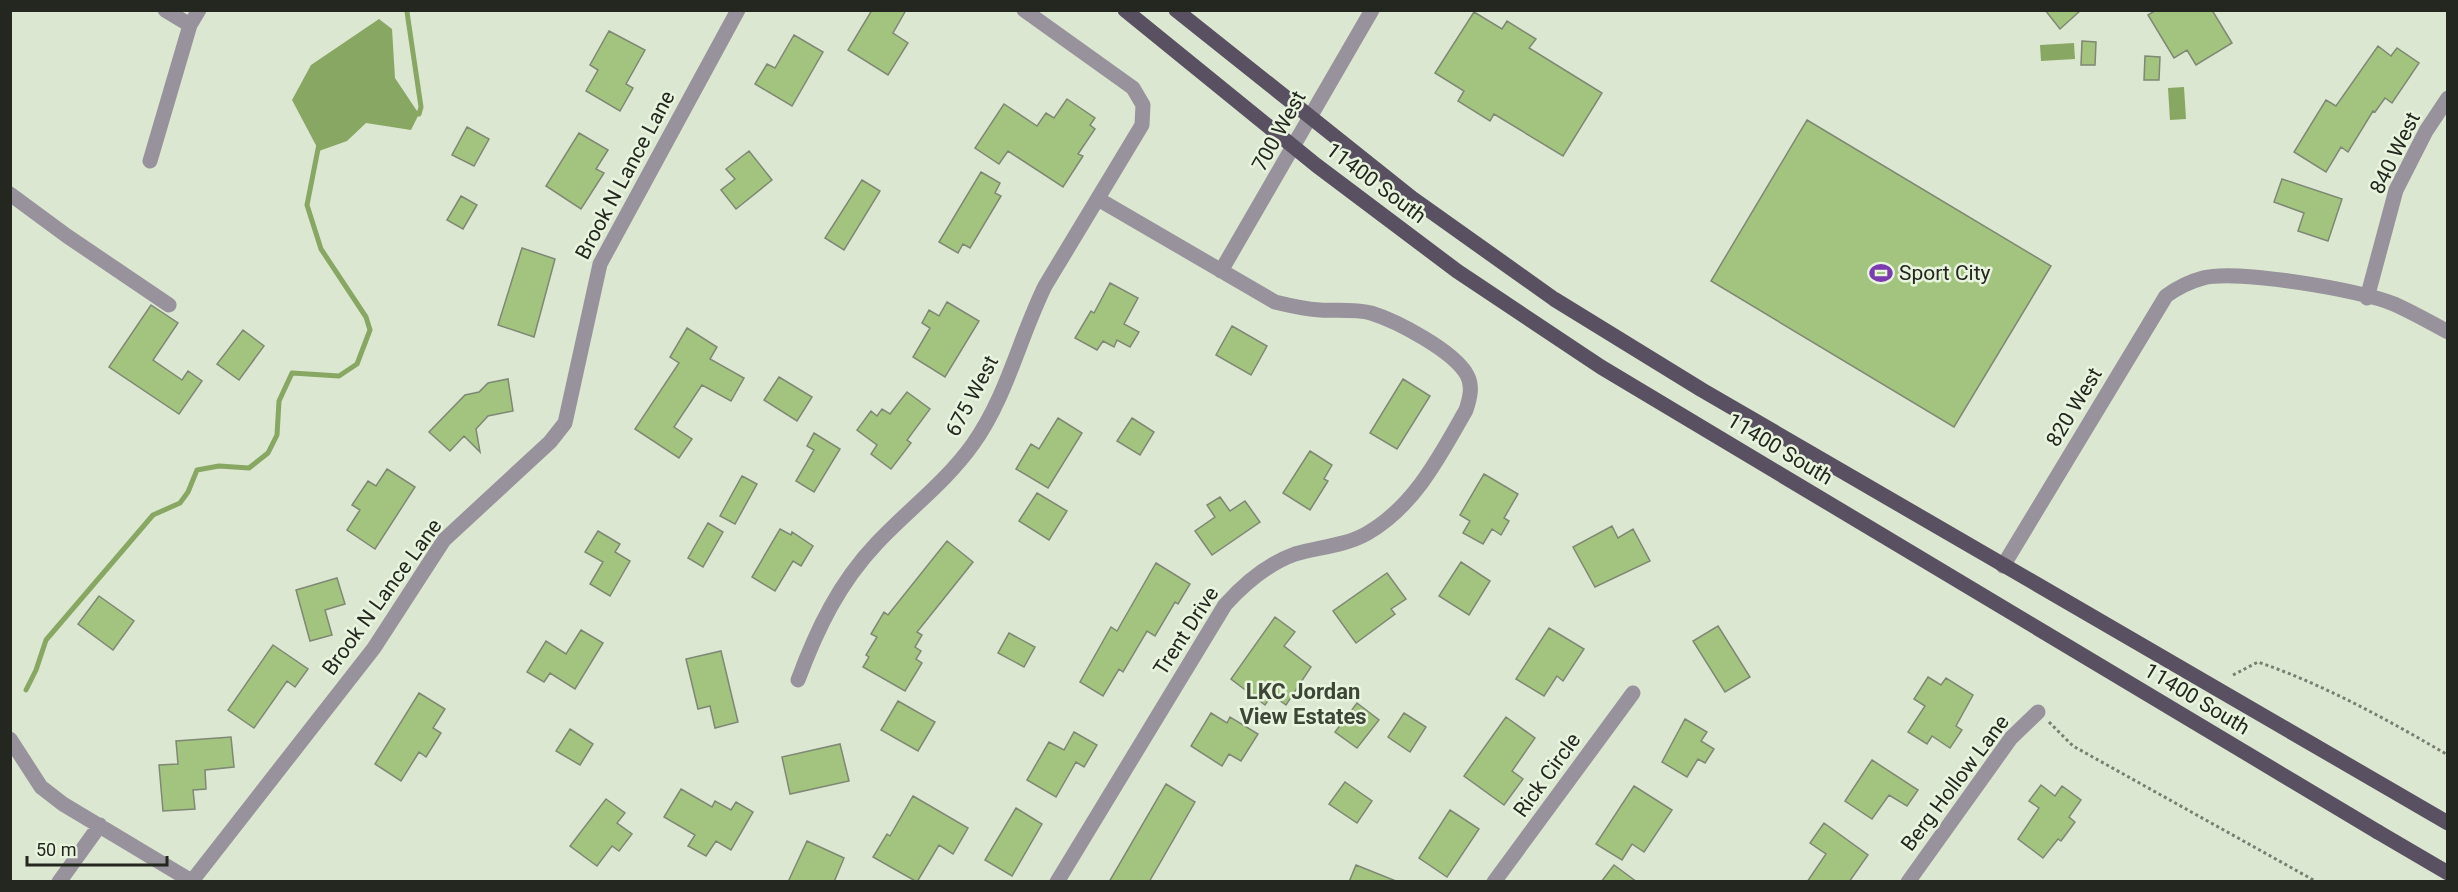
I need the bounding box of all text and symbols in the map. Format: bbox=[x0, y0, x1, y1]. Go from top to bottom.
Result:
street label: Brook N Lance Lane bbox=[570, 87, 680, 263]
street label: 700 West bbox=[1247, 87, 1311, 175]
street label: 840 West bbox=[2365, 108, 2425, 198]
street label: 11400 South bbox=[1321, 138, 1431, 228]
sports icon: Sport City bbox=[1868, 260, 1894, 286]
place label: Sport City bbox=[1899, 261, 1991, 285]
street label: 675 West bbox=[941, 352, 1003, 440]
street label: 820 West bbox=[2041, 363, 2107, 451]
street label: 11400 South bbox=[1723, 408, 1837, 490]
street label: Brook N Lance Lane bbox=[317, 514, 447, 680]
street label: Trent Drive bbox=[1149, 582, 1223, 680]
street label: 11400 South bbox=[2140, 658, 2254, 740]
district label: LKC Jordan View Estates bbox=[1239, 679, 1367, 729]
street label: Berg Hollow Lane bbox=[1896, 710, 2014, 856]
street label: Rick Circle bbox=[1509, 728, 1585, 822]
scale bar bbox=[27, 829, 166, 867]
text: 50 m bbox=[36, 839, 76, 860]

